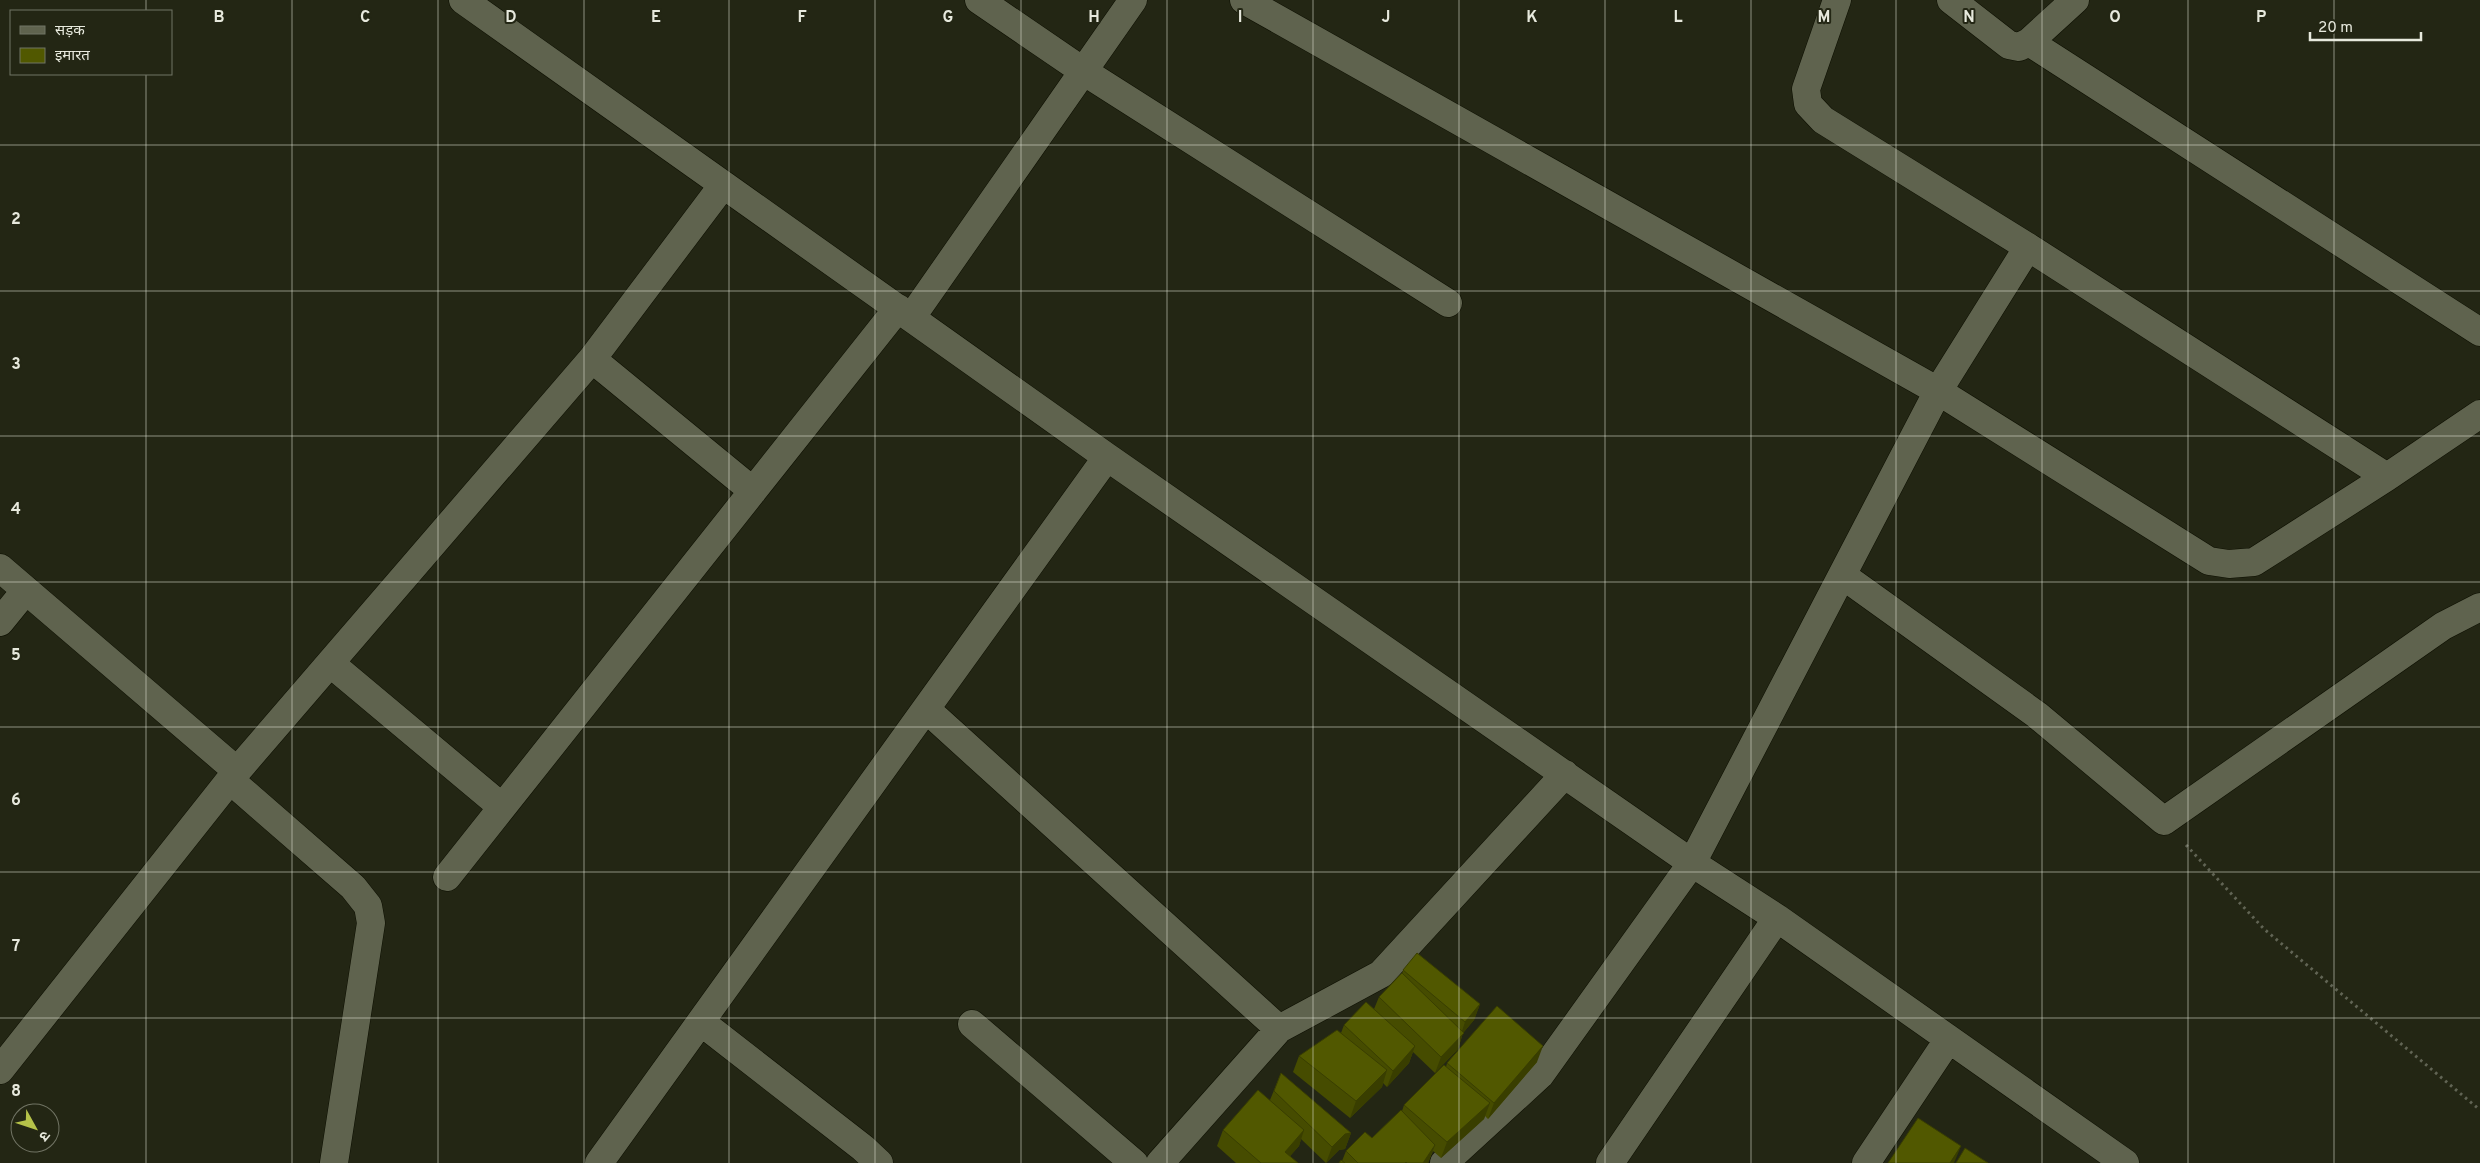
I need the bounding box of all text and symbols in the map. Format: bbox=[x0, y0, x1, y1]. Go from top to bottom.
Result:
text: B bbox=[213, 8, 225, 28]
text: C bbox=[360, 8, 370, 28]
text: D bbox=[505, 8, 517, 28]
text: E bbox=[651, 8, 661, 28]
text: F bbox=[797, 8, 807, 28]
text: G bbox=[943, 8, 953, 28]
text: H bbox=[1088, 8, 1100, 28]
text: I bbox=[1238, 8, 1242, 28]
text: J bbox=[1382, 8, 1390, 28]
text: K bbox=[1526, 8, 1538, 28]
text: L bbox=[1673, 8, 1683, 28]
text: M bbox=[1818, 8, 1830, 28]
text: N bbox=[1963, 8, 1975, 28]
text: O bbox=[2109, 8, 2121, 28]
text: P bbox=[2256, 8, 2266, 28]
legend bbox=[10, 10, 172, 75]
scale bar bbox=[2310, 10, 2421, 42]
text: 20 m bbox=[2318, 19, 2353, 38]
text: सड़क bbox=[55, 22, 85, 41]
text: इमारत bbox=[55, 47, 90, 66]
text: 2 bbox=[11, 210, 21, 230]
text: 3 bbox=[11, 355, 21, 375]
text: 4 bbox=[11, 500, 21, 520]
text: 5 bbox=[11, 646, 21, 666]
text: 6 bbox=[11, 791, 21, 811]
text: 7 bbox=[12, 937, 20, 957]
text: 8 bbox=[11, 1082, 21, 1102]
north arrow bbox=[10, 1103, 60, 1153]
text: उ bbox=[34, 1127, 53, 1145]

